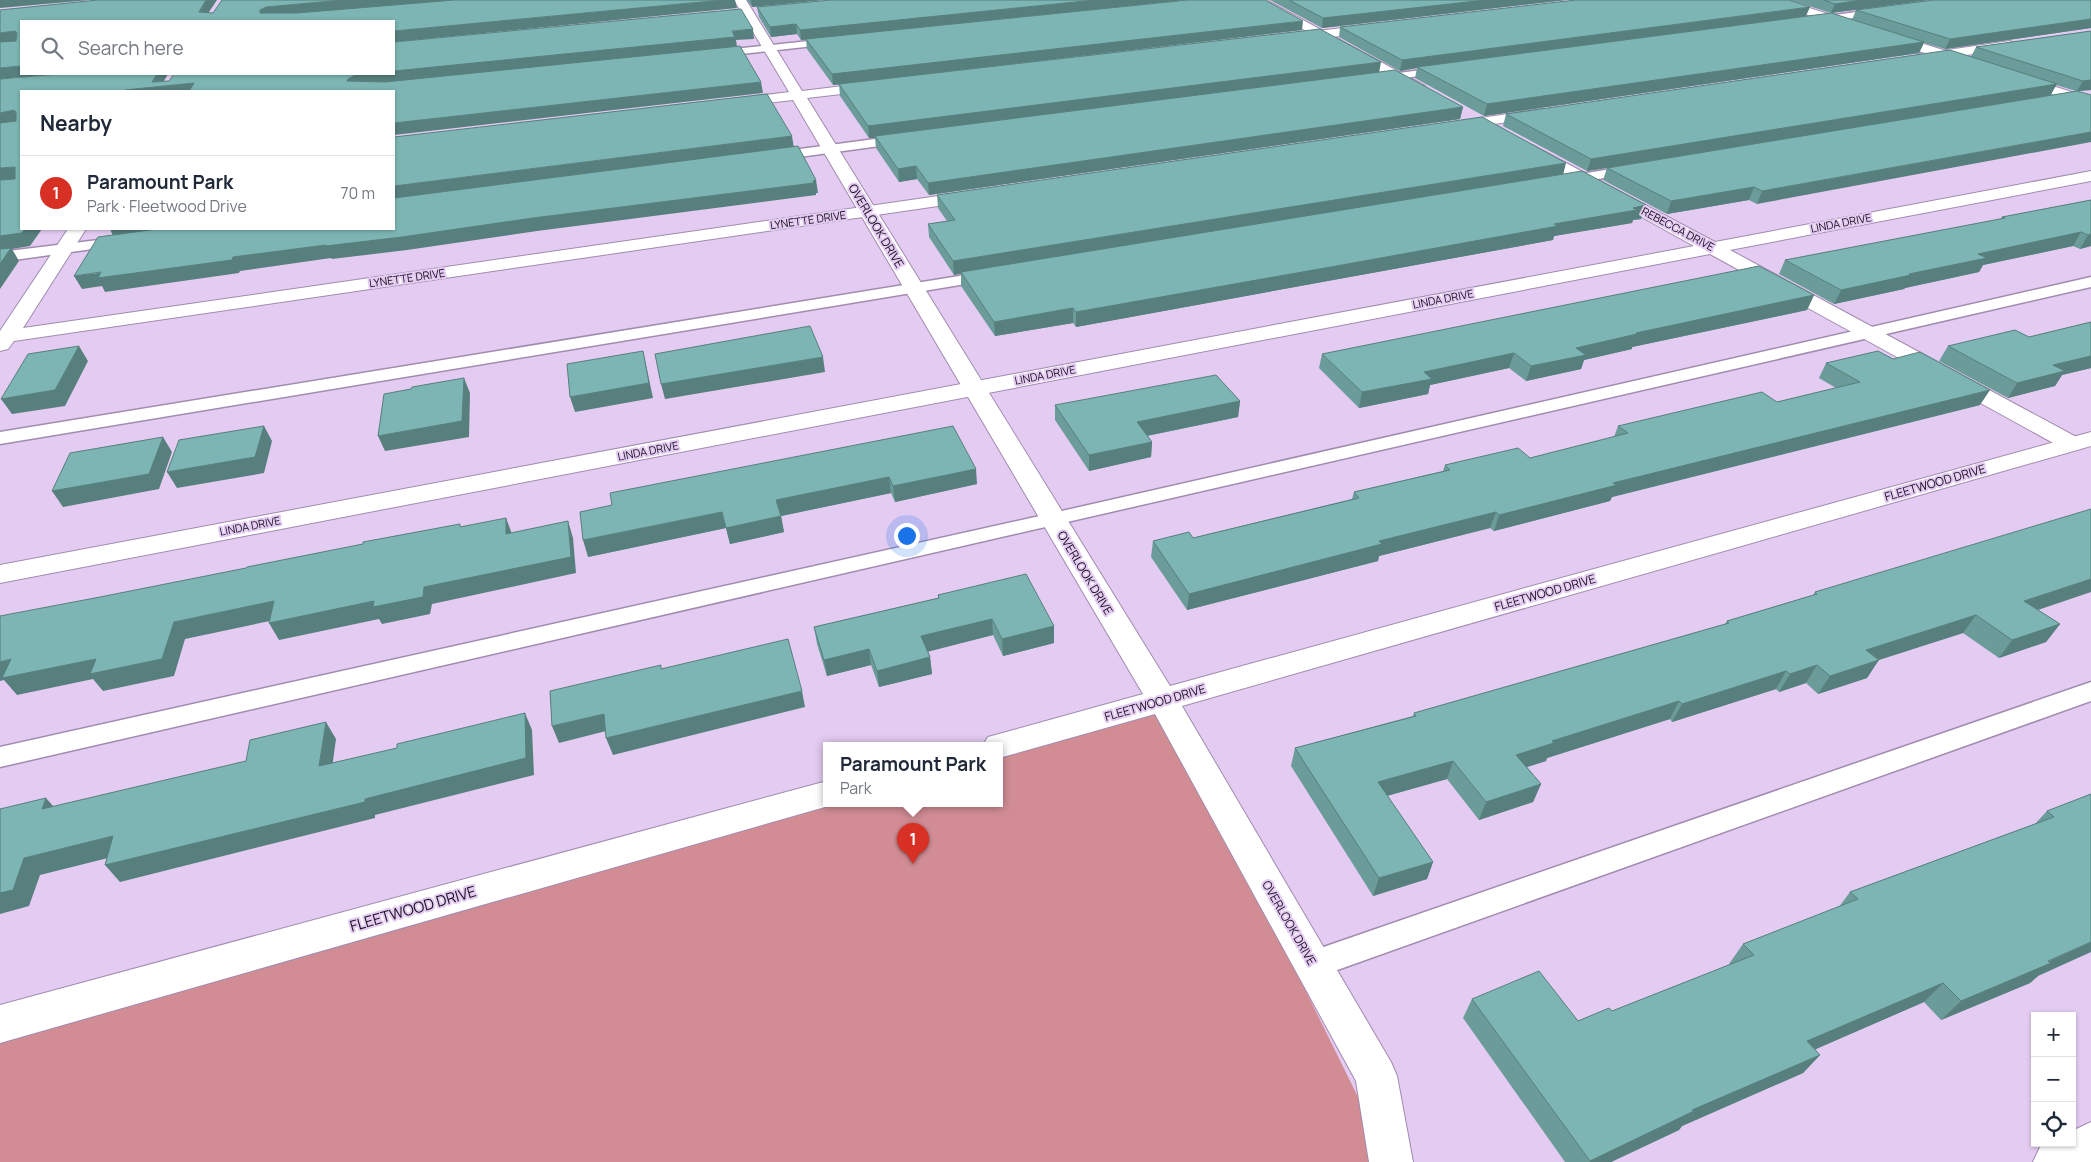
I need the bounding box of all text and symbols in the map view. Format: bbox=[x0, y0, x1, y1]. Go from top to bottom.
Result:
search box bbox=[20, 20, 395, 75]
icon: search bbox=[38, 34, 66, 62]
text: Search here bbox=[78, 35, 184, 61]
text: Nearby bbox=[40, 109, 112, 137]
text: Paramount Park bbox=[87, 169, 233, 195]
street label: OVERLOOK DRIVE bbox=[845, 181, 908, 271]
text: 1 bbox=[52, 182, 60, 204]
text: 70 m bbox=[340, 182, 375, 204]
text: Park · Fleetwood Drive bbox=[87, 195, 247, 217]
street label: REBECCA DRIVE bbox=[1639, 203, 1717, 254]
street label: LYNETTE DRIVE bbox=[769, 207, 847, 232]
street label: LINDA DRIVE bbox=[1809, 209, 1873, 236]
street label: LYNETTE DRIVE bbox=[368, 265, 446, 290]
street label: LINDA DRIVE bbox=[1411, 285, 1475, 312]
street label: LINDA DRIVE bbox=[1013, 361, 1077, 388]
street label: LINDA DRIVE bbox=[616, 437, 680, 464]
street label: FLEETWOOD DRIVE bbox=[1882, 460, 1987, 505]
street label: LINDA DRIVE bbox=[218, 512, 282, 539]
your location bbox=[894, 523, 920, 549]
street label: OVERLOOK DRIVE bbox=[1054, 528, 1117, 618]
street label: FLEETWOOD DRIVE bbox=[1492, 570, 1597, 615]
street label: FLEETWOOD DRIVE bbox=[1102, 680, 1207, 725]
popup bbox=[823, 742, 1003, 807]
text: Paramount Park bbox=[840, 751, 986, 777]
text: Park bbox=[840, 777, 872, 799]
pin: 1 bbox=[897, 823, 929, 864]
street label: OVERLOOK DRIVE bbox=[1258, 877, 1321, 968]
street label: FLEETWOOD DRIVE bbox=[347, 880, 478, 937]
map controls bbox=[2031, 1012, 2076, 1147]
button: + bbox=[2031, 1012, 2076, 1057]
button: − bbox=[2031, 1057, 2076, 1102]
button: locate bbox=[2031, 1102, 2076, 1147]

